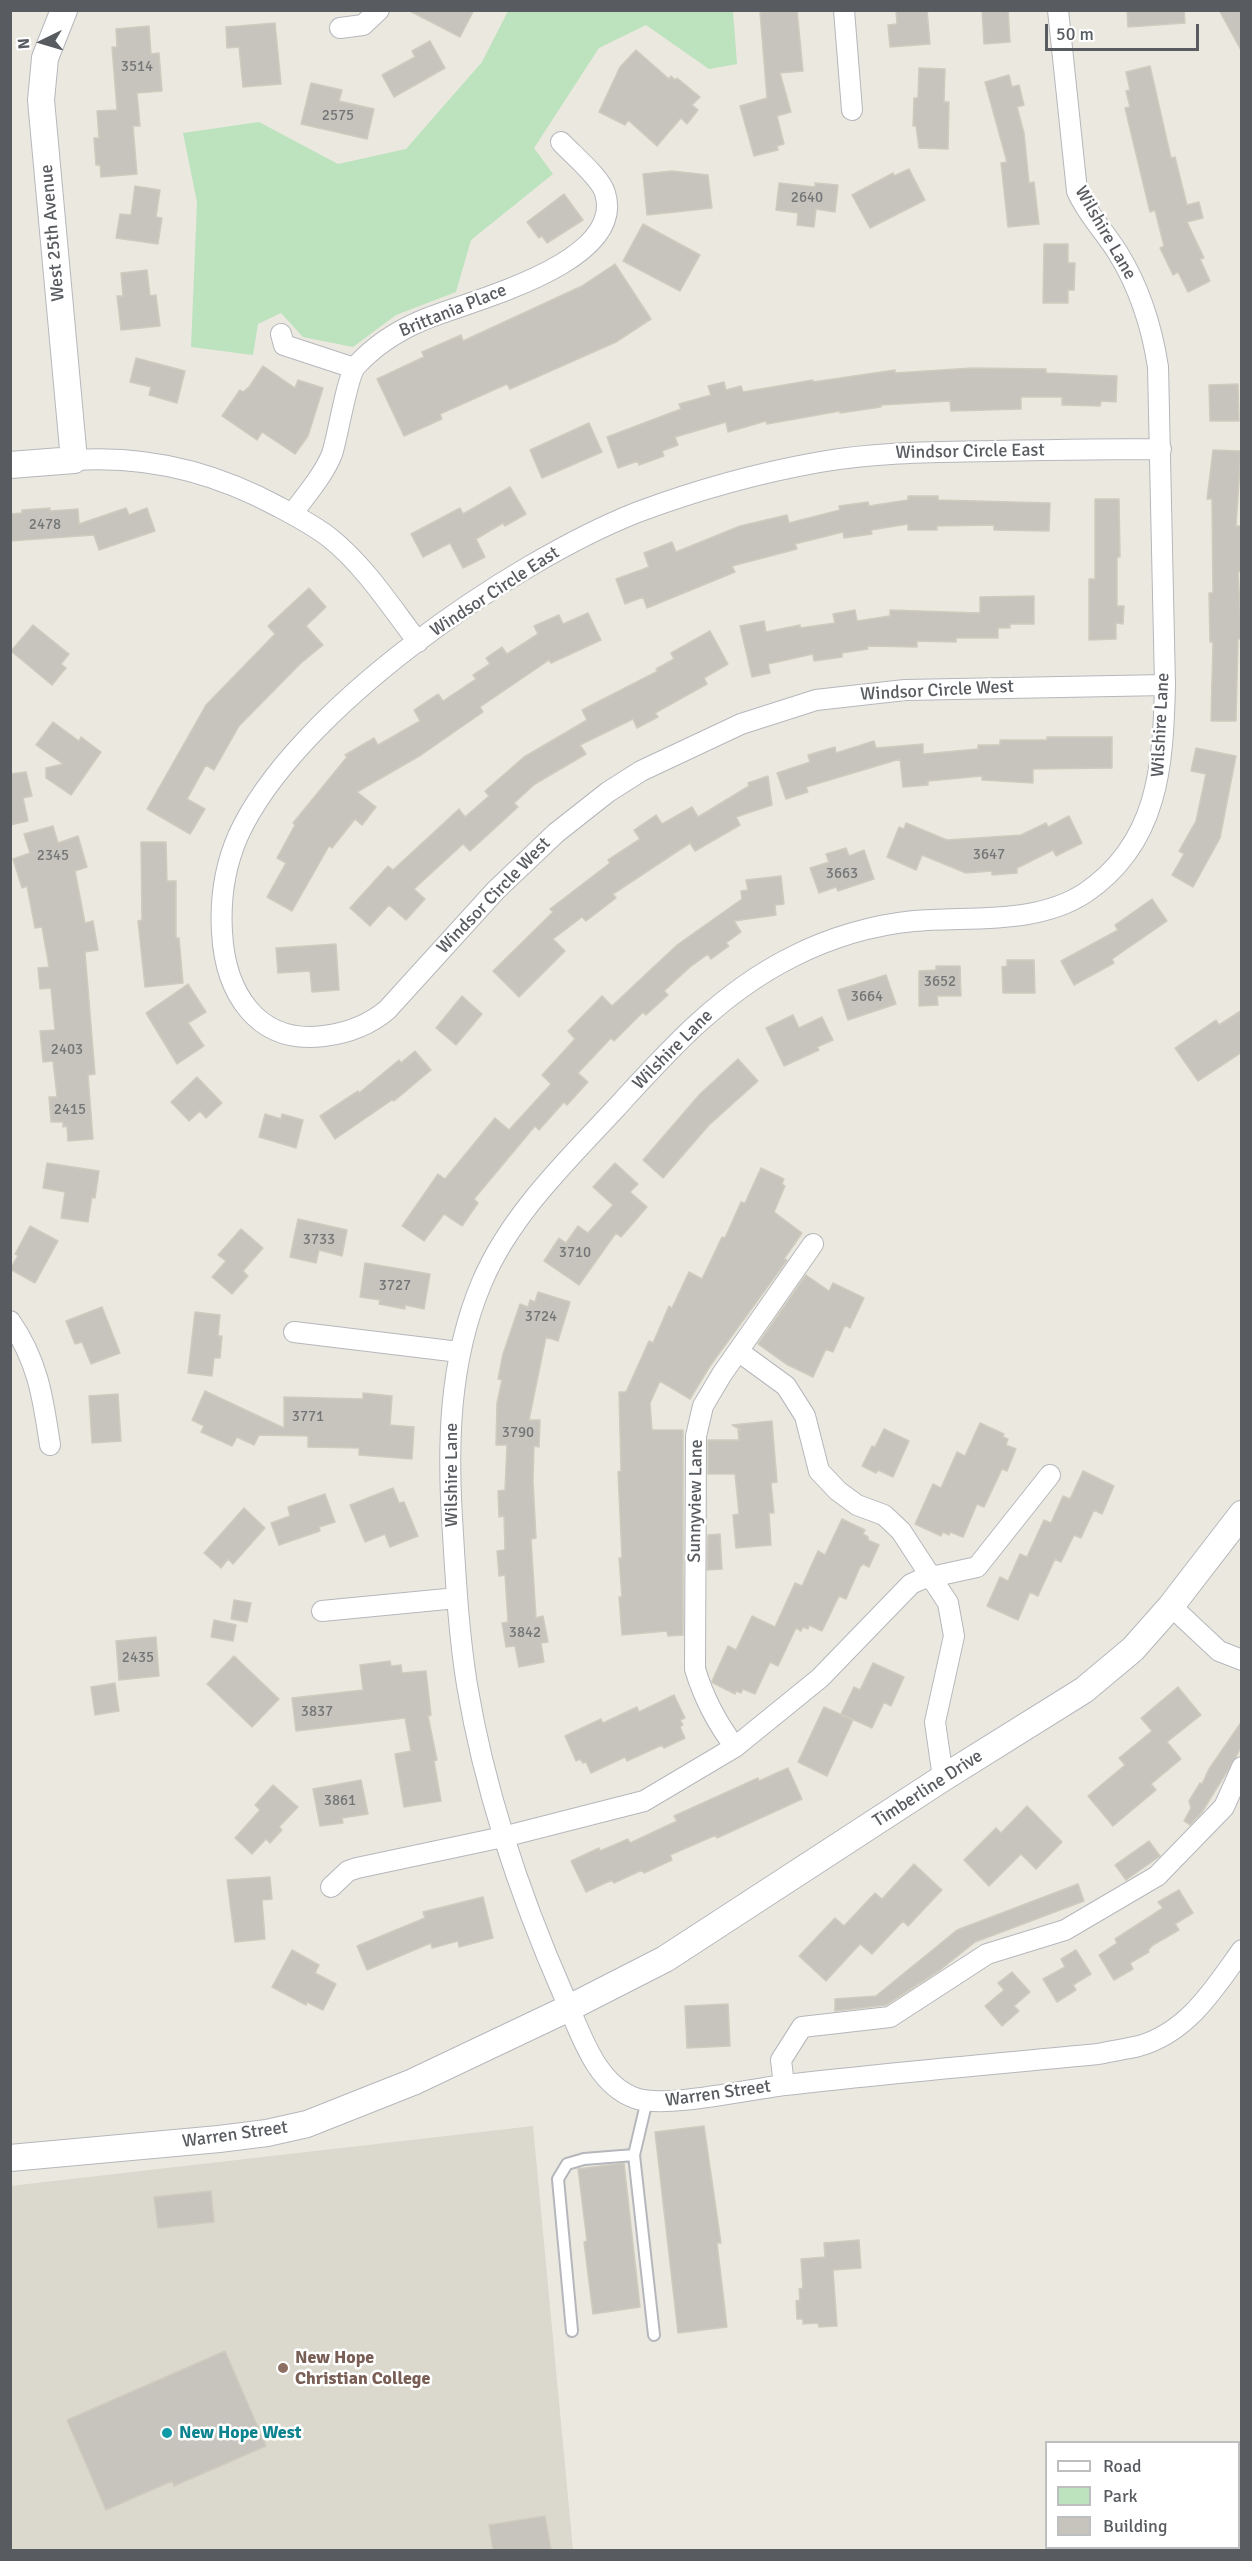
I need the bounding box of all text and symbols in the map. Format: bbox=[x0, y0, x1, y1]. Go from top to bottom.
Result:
north arrow bbox=[12, 12, 72, 72]
scale bar bbox=[1048, 12, 1202, 50]
text: 50 m bbox=[1056, 23, 1094, 45]
text: N bbox=[14, 37, 35, 50]
house number: 3514 bbox=[121, 58, 153, 76]
house number: 2575 bbox=[322, 107, 354, 125]
street label: West 25th Avenue bbox=[36, 164, 70, 302]
street label: Wilshire Lane bbox=[1070, 182, 1140, 284]
house number: 2640 bbox=[791, 189, 823, 207]
street label: Brittania Place bbox=[396, 280, 510, 342]
street label: Windsor Circle East bbox=[895, 440, 1045, 464]
house number: 2478 bbox=[29, 516, 61, 534]
street label: Windsor Circle East bbox=[427, 542, 563, 642]
street label: Wilshire Lane bbox=[1147, 672, 1175, 778]
street label: Windsor Circle West bbox=[860, 676, 1014, 706]
street label: Windsor Circle West bbox=[433, 833, 555, 959]
house number: 3647 bbox=[973, 846, 1005, 864]
house number: 2345 bbox=[37, 847, 69, 865]
house number: 3663 bbox=[826, 865, 858, 883]
house number: 3652 bbox=[924, 973, 956, 991]
house number: 3664 bbox=[851, 988, 883, 1006]
street label: Wilshire Lane bbox=[628, 1005, 718, 1095]
house number: 2403 bbox=[51, 1041, 83, 1059]
house number: 2415 bbox=[54, 1101, 86, 1119]
house number: 3733 bbox=[303, 1231, 335, 1249]
house number: 3710 bbox=[559, 1244, 591, 1262]
house number: 3727 bbox=[379, 1277, 411, 1295]
house number: 3724 bbox=[525, 1308, 557, 1326]
house number: 3771 bbox=[292, 1408, 324, 1426]
street label: Wilshire Lane bbox=[441, 1423, 463, 1527]
house number: 3790 bbox=[502, 1424, 534, 1442]
street label: Sunnyview Lane bbox=[684, 1439, 708, 1563]
house number: 3842 bbox=[509, 1624, 541, 1642]
house number: 2435 bbox=[122, 1649, 154, 1667]
house number: 3837 bbox=[301, 1703, 333, 1721]
street label: Timberline Drive bbox=[869, 1746, 987, 1832]
house number: 3861 bbox=[324, 1792, 356, 1810]
street label: Warren Street bbox=[664, 2076, 772, 2112]
street label: Warren Street bbox=[181, 2117, 289, 2153]
place label: New Hope Christian College bbox=[295, 2347, 430, 2390]
marker: New Hope Christian College bbox=[276, 2361, 290, 2375]
place label: New Hope West bbox=[179, 2422, 301, 2444]
marker: New Hope West bbox=[160, 2426, 174, 2440]
legend bbox=[1045, 2441, 1240, 2549]
text: Road bbox=[1103, 2455, 1142, 2477]
text: Park bbox=[1103, 2485, 1138, 2507]
text: Building bbox=[1103, 2515, 1167, 2537]

